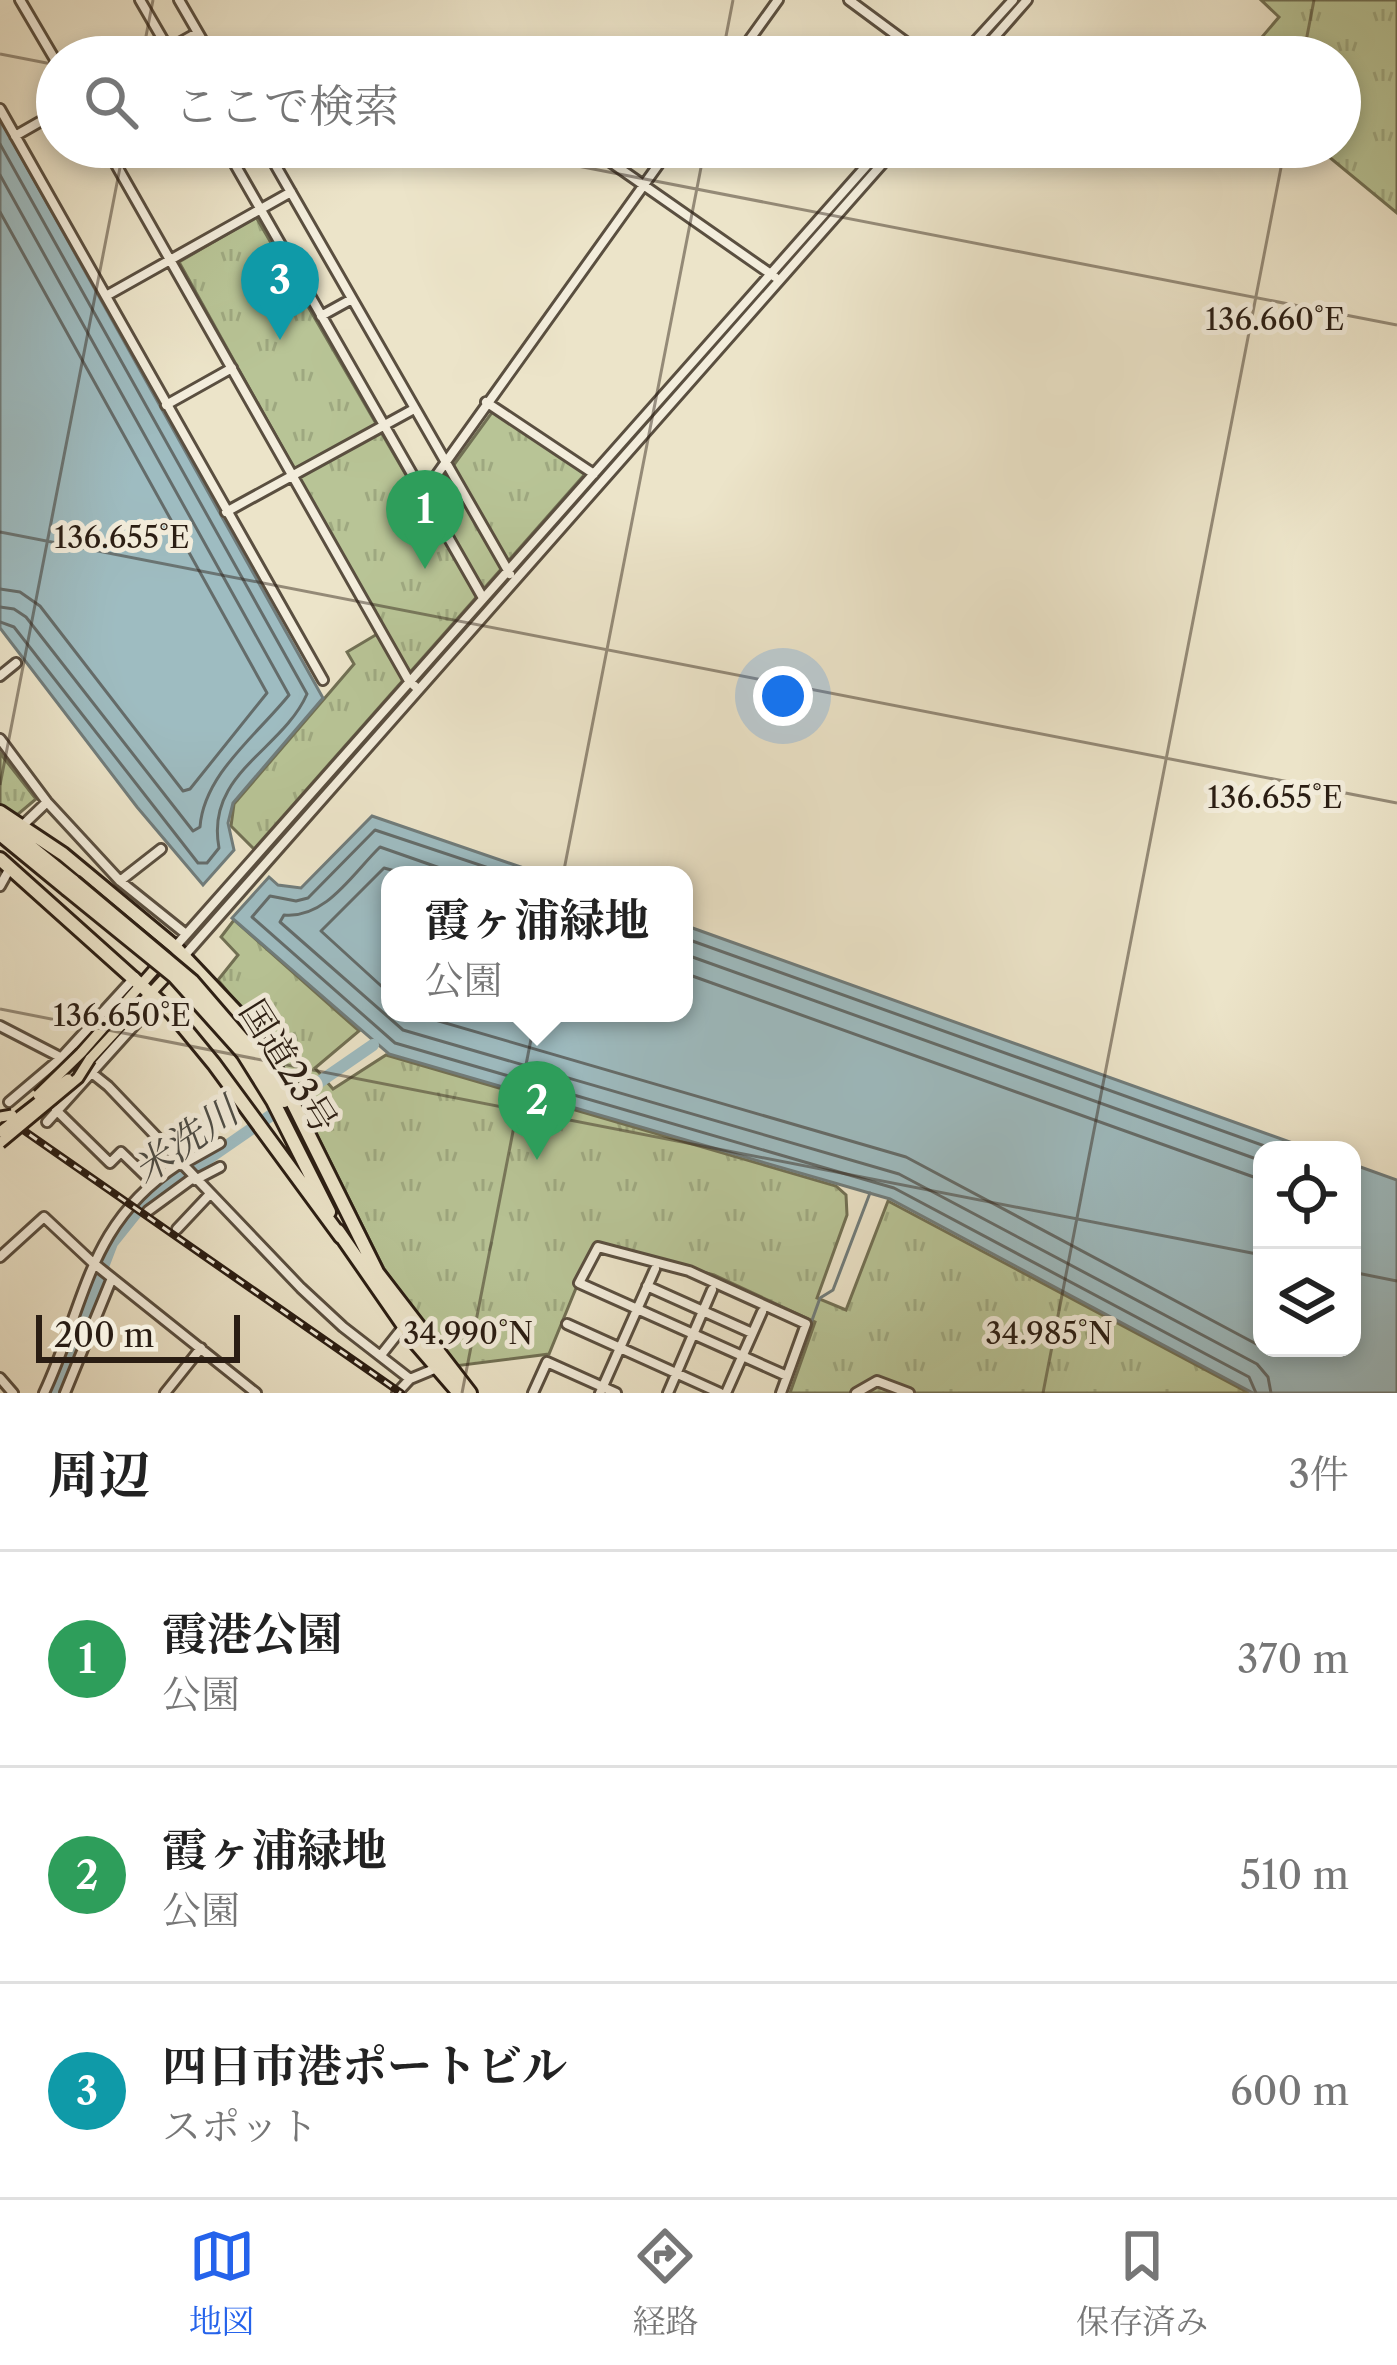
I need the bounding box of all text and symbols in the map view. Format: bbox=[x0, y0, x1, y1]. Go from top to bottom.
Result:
search box bbox=[36, 36, 1361, 168]
icon: search bbox=[78, 69, 144, 135]
text: ここで検索 bbox=[174, 78, 399, 134]
pin: 3 bbox=[241, 241, 319, 340]
text: 136.660°E bbox=[1205, 301, 1345, 338]
pin: 1 bbox=[386, 470, 464, 569]
text: 136.655°E bbox=[54, 519, 190, 556]
your location bbox=[753, 666, 813, 726]
text: 136.655°E bbox=[1207, 779, 1343, 816]
popup bbox=[381, 866, 693, 1022]
text: 霞ヶ浦緑地 bbox=[424, 892, 650, 948]
text: 公園 bbox=[424, 956, 503, 1004]
street label: 国道23号 bbox=[231, 991, 347, 1141]
text: 136.650°E bbox=[53, 997, 191, 1034]
pin: 2 bbox=[498, 1061, 576, 1160]
water label: 米洗川 bbox=[123, 1084, 250, 1193]
map controls bbox=[1253, 1141, 1361, 1357]
button: locate bbox=[1253, 1141, 1361, 1249]
button: layers bbox=[1253, 1249, 1361, 1357]
scale bar bbox=[36, 1309, 240, 1362]
text: 200 m bbox=[54, 1315, 154, 1356]
text: 34.990°N bbox=[403, 1315, 533, 1352]
text: 34.985°N bbox=[985, 1315, 1113, 1352]
text: 周辺 bbox=[48, 1444, 150, 1506]
text: 3件 bbox=[1289, 1450, 1349, 1498]
text: 霞港公園 bbox=[162, 1606, 342, 1662]
text: 1 bbox=[78, 1635, 96, 1683]
text: 370 m bbox=[1237, 1635, 1349, 1683]
text: 公園 bbox=[162, 1670, 240, 1718]
text: 霞ヶ浦緑地 bbox=[162, 1822, 387, 1878]
text: 2 bbox=[75, 1851, 99, 1899]
text: 510 m bbox=[1240, 1851, 1349, 1899]
text: 公園 bbox=[162, 1886, 240, 1934]
text: 四日市港ポートビル bbox=[162, 2038, 567, 2094]
text: 3 bbox=[76, 2067, 98, 2115]
text: 600 m bbox=[1230, 2067, 1349, 2115]
text: スポット bbox=[162, 2102, 318, 2150]
tab: 地図 bbox=[189, 2223, 255, 2342]
tab: 経路 bbox=[632, 2223, 698, 2342]
tab: 保存済み bbox=[1076, 2223, 1208, 2342]

